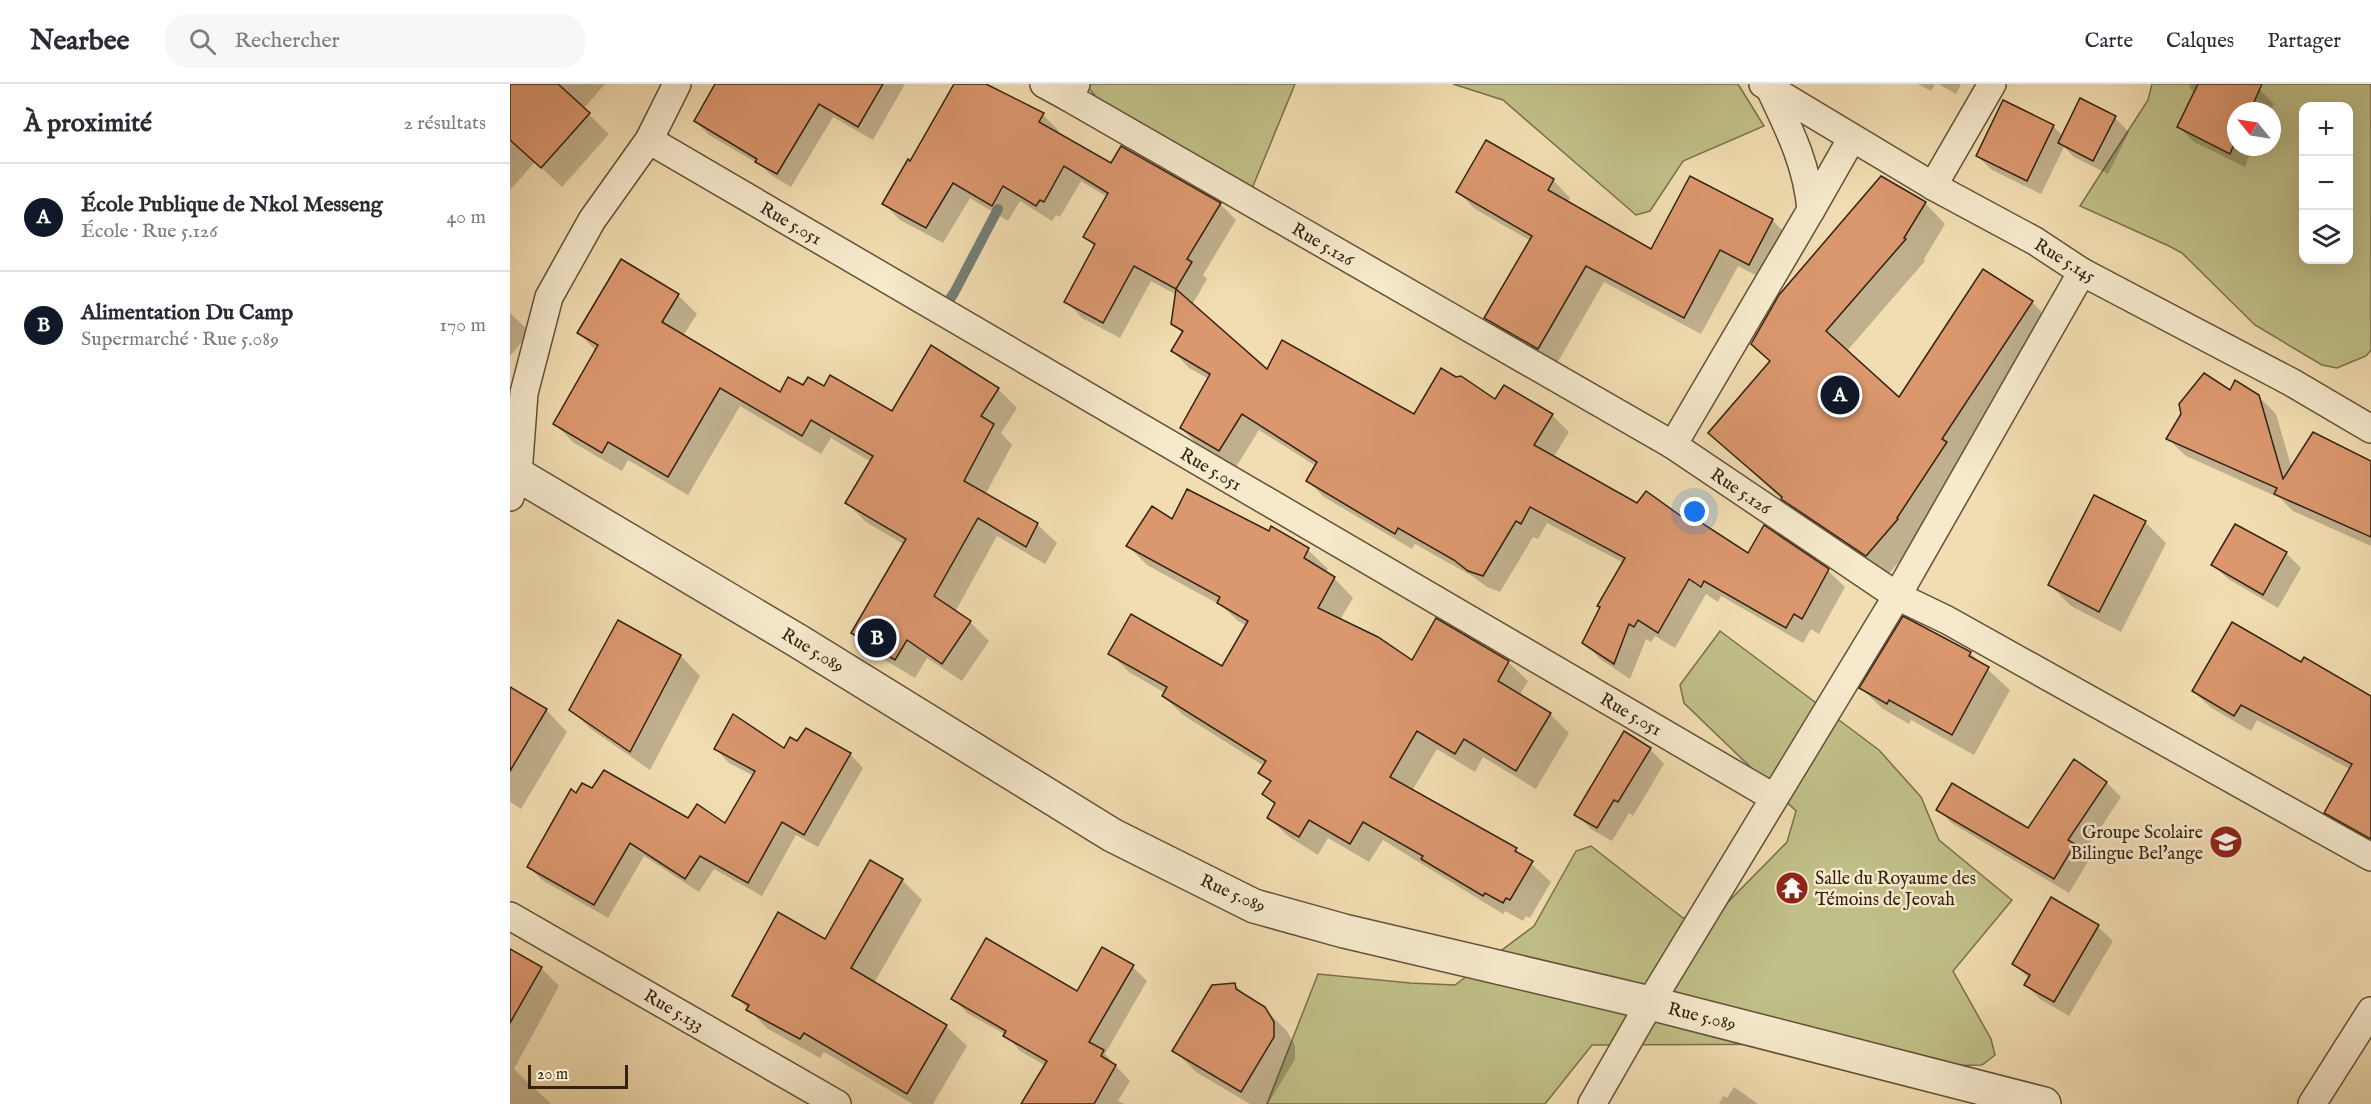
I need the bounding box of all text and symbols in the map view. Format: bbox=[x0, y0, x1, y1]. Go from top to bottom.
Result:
search box bbox=[165, 14, 585, 68]
text: Nearbee bbox=[30, 24, 129, 59]
icon: search bbox=[186, 25, 219, 58]
text: Rechercher bbox=[234, 27, 340, 55]
text: Carte bbox=[2084, 28, 2133, 55]
text: Calques bbox=[2166, 28, 2234, 55]
text: Partager bbox=[2267, 28, 2341, 55]
north arrow bbox=[2227, 102, 2281, 156]
map controls bbox=[2299, 102, 2353, 264]
button: + bbox=[2299, 102, 2353, 156]
text: À proximité bbox=[24, 107, 152, 140]
text: 2 résultats bbox=[403, 111, 486, 136]
button: − bbox=[2299, 156, 2353, 210]
text: École Publique de Nkol Messeng bbox=[81, 191, 383, 219]
street label: Rue 5.051 bbox=[755, 197, 825, 251]
text: A bbox=[37, 205, 50, 230]
text: 40 m bbox=[447, 205, 486, 230]
button: layers bbox=[2299, 210, 2353, 264]
street label: Rue 5.126 bbox=[1287, 218, 1358, 273]
text: École · Rue 5.126 bbox=[81, 219, 218, 244]
street label: Rue 5.145 bbox=[2029, 234, 2099, 289]
text: Alimentation Du Camp bbox=[81, 299, 293, 327]
text: B bbox=[37, 313, 50, 338]
text: 170 m bbox=[440, 313, 486, 338]
text: Supermarché · Rue 5.089 bbox=[81, 327, 279, 352]
pin: A bbox=[1820, 372, 1860, 418]
street label: Rue 5.051 bbox=[1175, 443, 1245, 497]
street label: Rue 5.126 bbox=[1705, 464, 1775, 521]
your location bbox=[1680, 497, 1709, 526]
pin: B bbox=[858, 616, 896, 660]
street label: Rue 5.089 bbox=[777, 624, 848, 679]
street label: Rue 5.051 bbox=[1595, 688, 1665, 742]
place label: Groupe Scolaire Bilingue Bel'ange bbox=[2070, 822, 2203, 866]
school or university icon: Groupe Scolaire Bilingue Bel'ange bbox=[2208, 824, 2244, 860]
place label: Salle du Royaume des Témoins de Jeovah bbox=[1815, 868, 1976, 912]
street label: Rue 5.089 bbox=[1196, 870, 1269, 919]
temple icon: Salle du Royaume des Témoins de Jeovah bbox=[1774, 870, 1810, 906]
street label: Rue 5.133 bbox=[639, 985, 707, 1038]
street label: Rue 5.089 bbox=[1665, 998, 1738, 1037]
scale bar bbox=[528, 1062, 628, 1090]
text: 20 m bbox=[537, 1065, 568, 1085]

